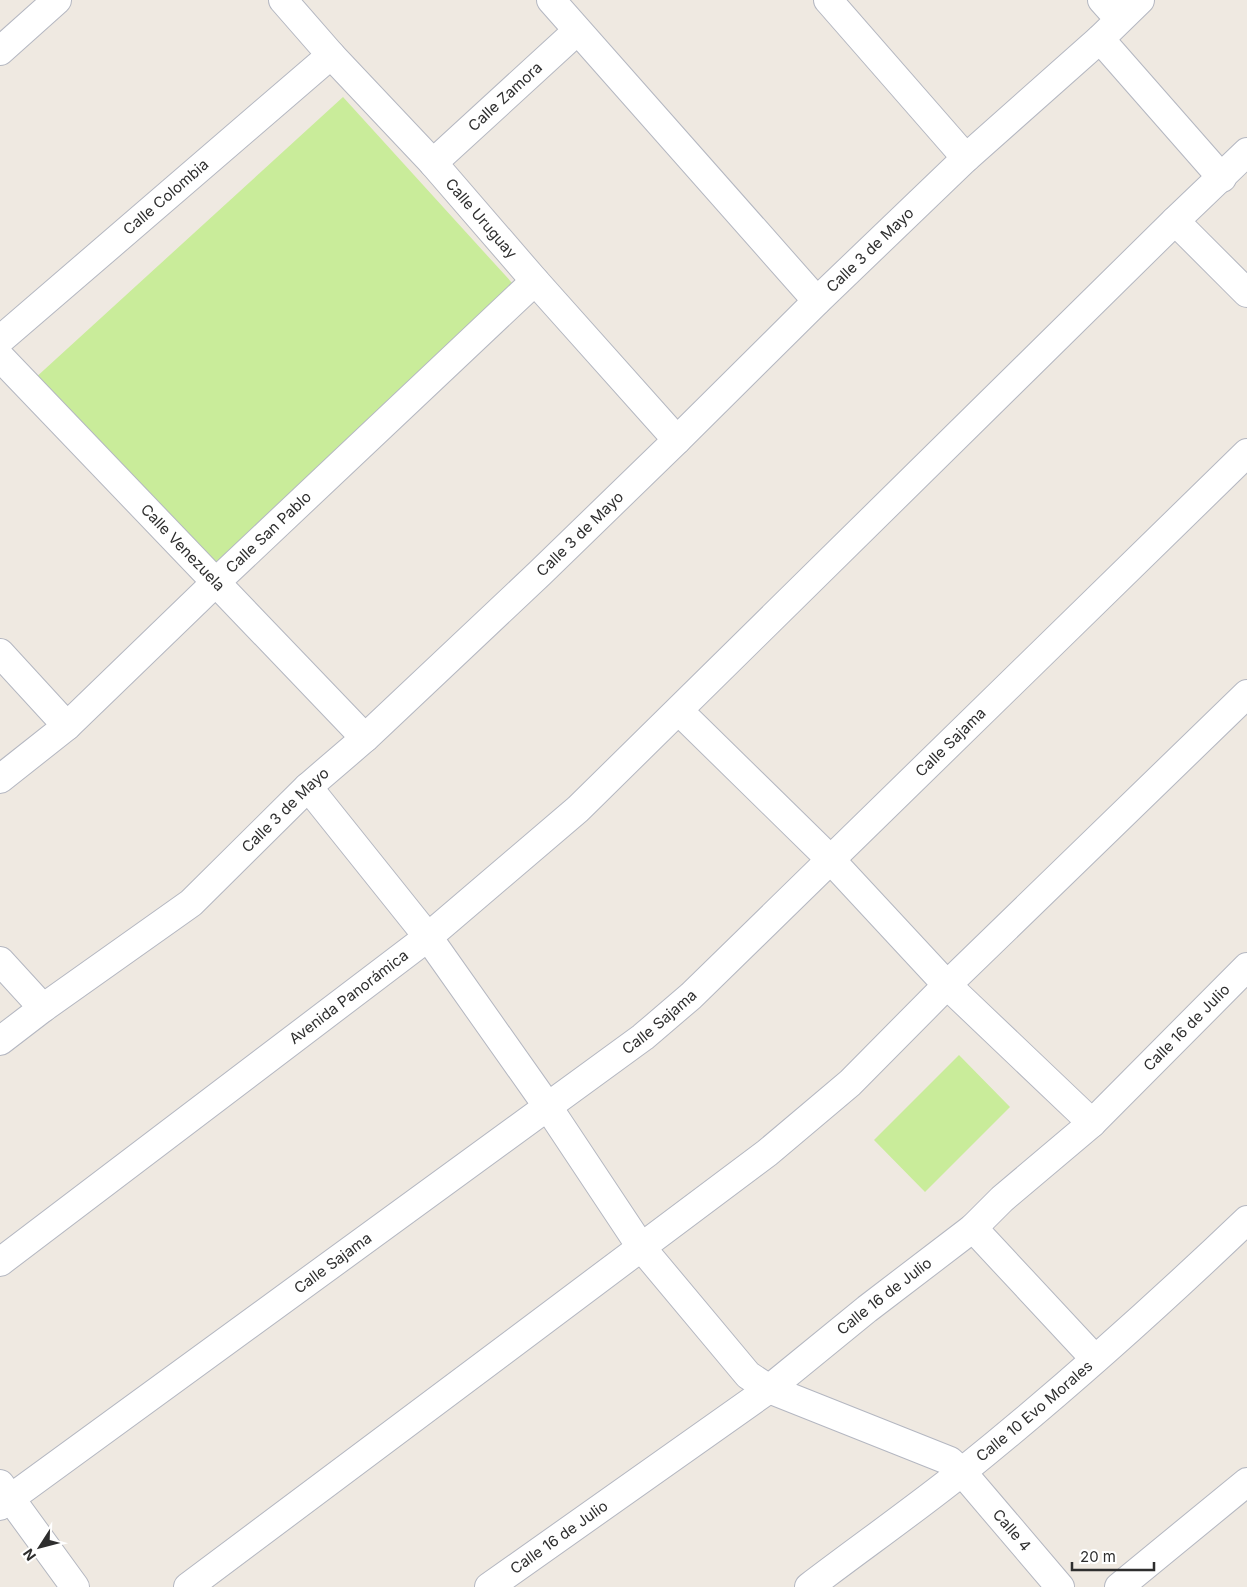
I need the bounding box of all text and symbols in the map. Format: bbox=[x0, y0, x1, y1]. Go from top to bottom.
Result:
street label: Calle Zamora bbox=[464, 58, 546, 135]
street label: Calle Colombia bbox=[119, 155, 212, 239]
street label: Calle Uruguay bbox=[441, 174, 522, 263]
street label: Calle 3 de Mayo bbox=[822, 203, 918, 296]
street label: Calle San Pablo bbox=[222, 487, 315, 577]
street label: Calle 3 de Mayo bbox=[532, 487, 627, 580]
street label: Calle Venezuela bbox=[137, 500, 229, 595]
street label: Calle Sajama bbox=[911, 703, 990, 781]
street label: Calle 3 de Mayo bbox=[237, 763, 333, 856]
street label: Avenida Panorámica bbox=[285, 945, 412, 1048]
street label: Calle 16 de Julio bbox=[1139, 980, 1234, 1075]
street label: Calle Sajama bbox=[618, 986, 701, 1058]
street label: Calle Sajama bbox=[290, 1228, 375, 1297]
street label: Calle 16 de Julio bbox=[833, 1253, 935, 1339]
street label: Calle 10 Evo Morales bbox=[972, 1356, 1096, 1466]
street label: Calle 16 de Julio bbox=[506, 1496, 611, 1578]
street label: Calle 4 bbox=[989, 1505, 1035, 1555]
north arrow bbox=[15, 1522, 65, 1572]
scale bar bbox=[1072, 1540, 1154, 1572]
text: N bbox=[19, 1546, 39, 1564]
text: 20 m bbox=[1080, 1547, 1116, 1566]

